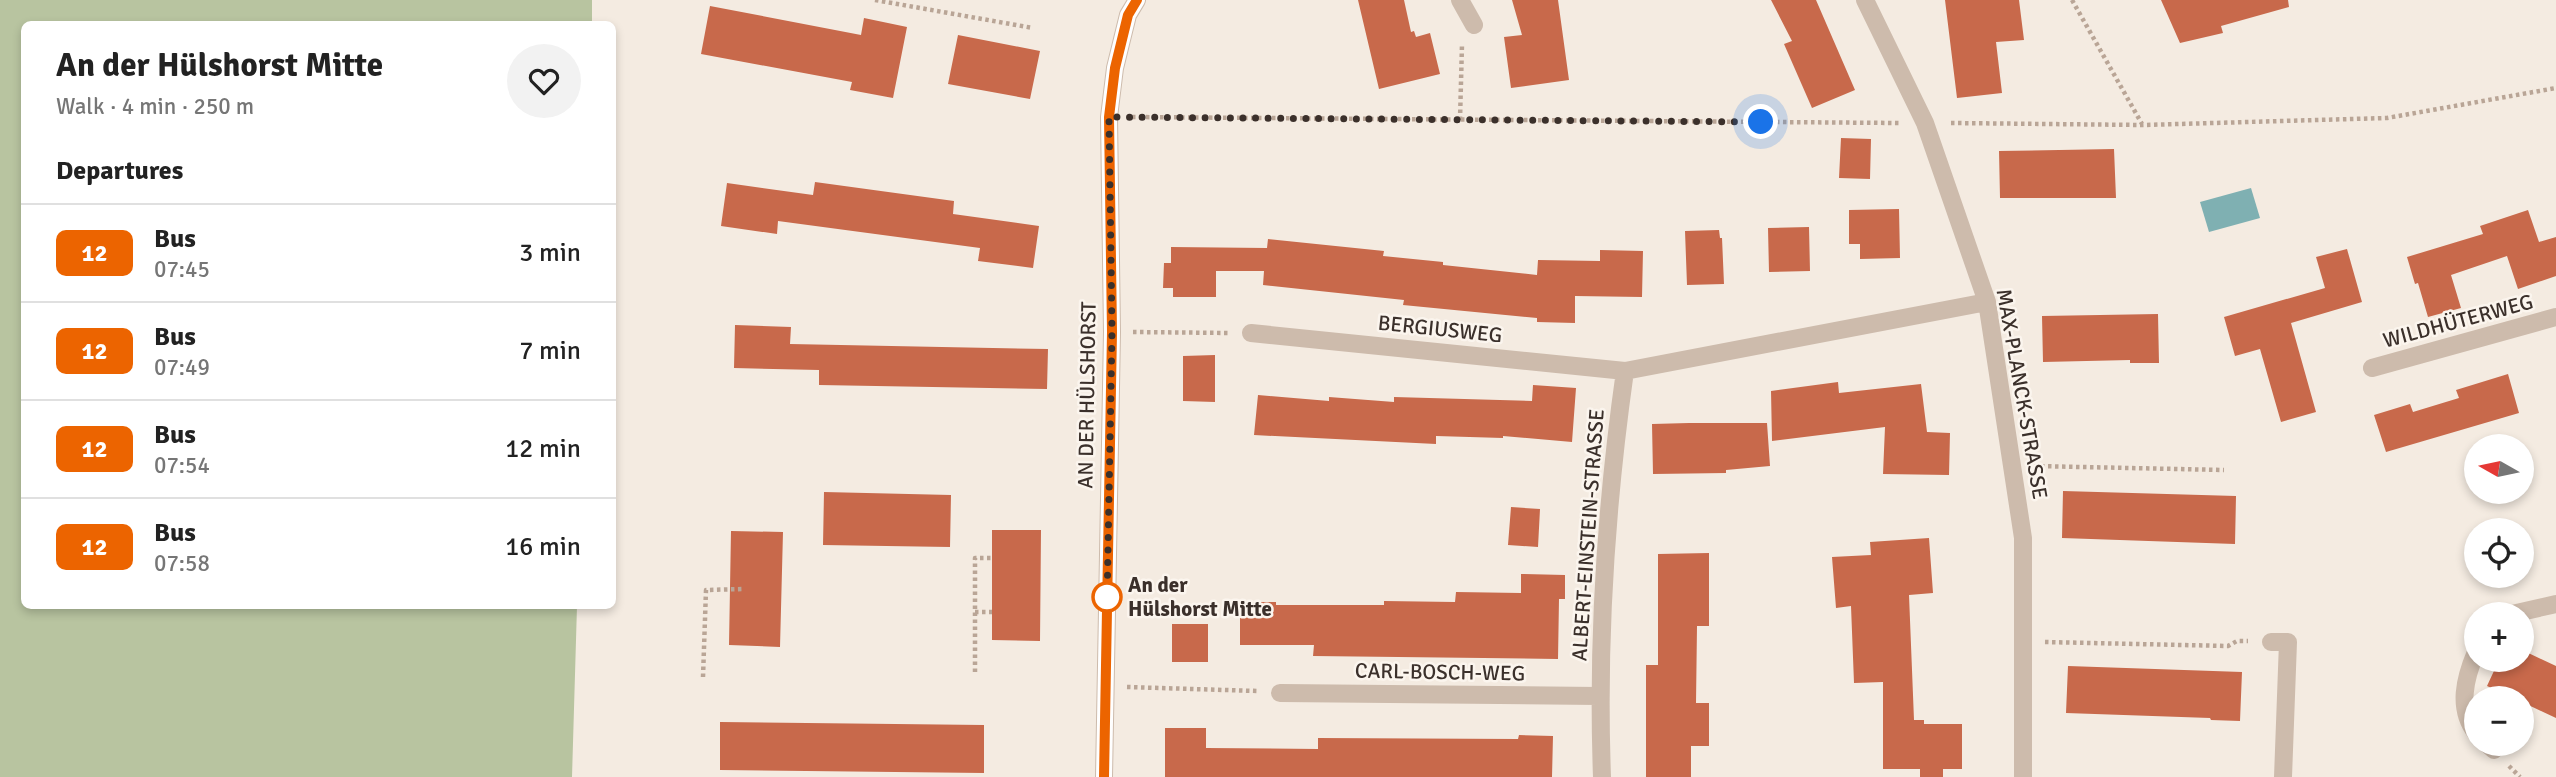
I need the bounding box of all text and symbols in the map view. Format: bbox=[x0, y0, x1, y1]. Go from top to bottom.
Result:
button: heart bbox=[507, 44, 581, 118]
text: An der Hülshorst Mitte bbox=[56, 45, 383, 86]
text: Walk · 4 min · 250 m bbox=[56, 92, 254, 121]
your location bbox=[1743, 104, 1778, 139]
text: Departures bbox=[56, 155, 183, 187]
text: Bus bbox=[154, 223, 196, 255]
text: 3 min bbox=[519, 237, 581, 269]
text: 12 bbox=[82, 238, 107, 268]
text: 07:45 bbox=[154, 255, 210, 284]
street label: MAX-PLANCK-STRASSE bbox=[1991, 287, 2053, 501]
street label: WILDHÜTERWEG bbox=[2380, 288, 2536, 354]
street label: AN DER HÜLSHORST bbox=[1072, 301, 1102, 489]
street label: BERGIUSWEG bbox=[1377, 310, 1503, 348]
text: Bus bbox=[154, 321, 196, 353]
text: 7 min bbox=[519, 335, 581, 367]
text: 12 bbox=[82, 336, 107, 366]
text: 07:49 bbox=[154, 353, 210, 382]
street label: ALBERT-EINSTEIN-STRASSE bbox=[1566, 408, 1610, 662]
text: Bus bbox=[154, 419, 196, 451]
text: 12 min bbox=[505, 433, 581, 465]
text: 12 bbox=[82, 434, 107, 464]
north arrow bbox=[2464, 434, 2534, 504]
map controls bbox=[2464, 434, 2534, 756]
text: 07:54 bbox=[154, 451, 210, 480]
text: Bus bbox=[154, 517, 196, 549]
button: locate bbox=[2464, 518, 2534, 588]
text: 16 min bbox=[505, 531, 581, 563]
text: 12 bbox=[82, 532, 107, 562]
text: 07:58 bbox=[154, 549, 210, 578]
place label: An der Hülshorst Mitte bbox=[1128, 572, 1272, 622]
marker: An der Hülshorst Mitte bbox=[1092, 582, 1122, 612]
button: + bbox=[2464, 602, 2534, 672]
street label: CARL-BOSCH-WEG bbox=[1355, 658, 1525, 686]
button: − bbox=[2464, 686, 2534, 756]

